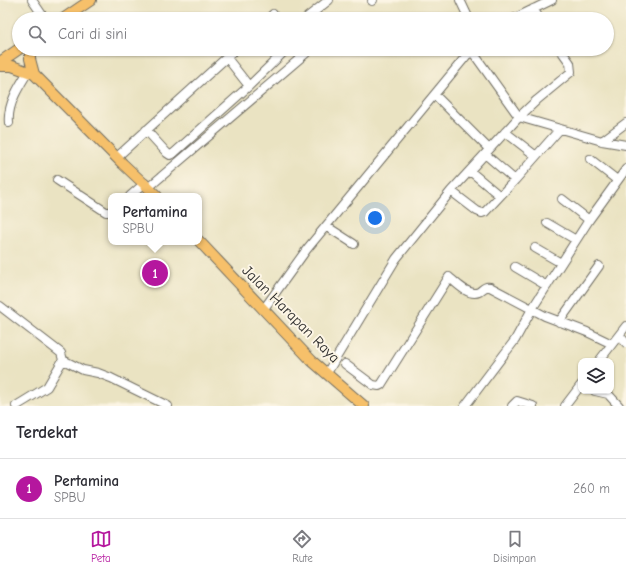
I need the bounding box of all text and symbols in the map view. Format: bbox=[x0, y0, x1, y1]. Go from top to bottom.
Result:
search box bbox=[12, 12, 614, 56]
icon: search bbox=[26, 23, 48, 45]
text: Cari di sini bbox=[58, 25, 127, 43]
popup bbox=[108, 193, 202, 245]
text: Pertamina bbox=[122, 203, 188, 221]
your location bbox=[365, 208, 385, 228]
text: SPBU bbox=[122, 221, 154, 236]
pin: 1 bbox=[142, 258, 168, 288]
street label: Jalan Harapan Raya bbox=[238, 261, 344, 367]
map controls bbox=[578, 358, 614, 394]
button: layers bbox=[578, 358, 614, 394]
text: Terdekat bbox=[16, 423, 78, 442]
text: Pertamina bbox=[54, 472, 119, 490]
text: 1 bbox=[26, 481, 32, 496]
text: 260 m bbox=[573, 481, 610, 496]
text: SPBU bbox=[54, 490, 86, 505]
tab: Peta bbox=[90, 528, 112, 565]
tab: Rute bbox=[291, 528, 313, 565]
tab: Disimpan bbox=[493, 528, 536, 565]

